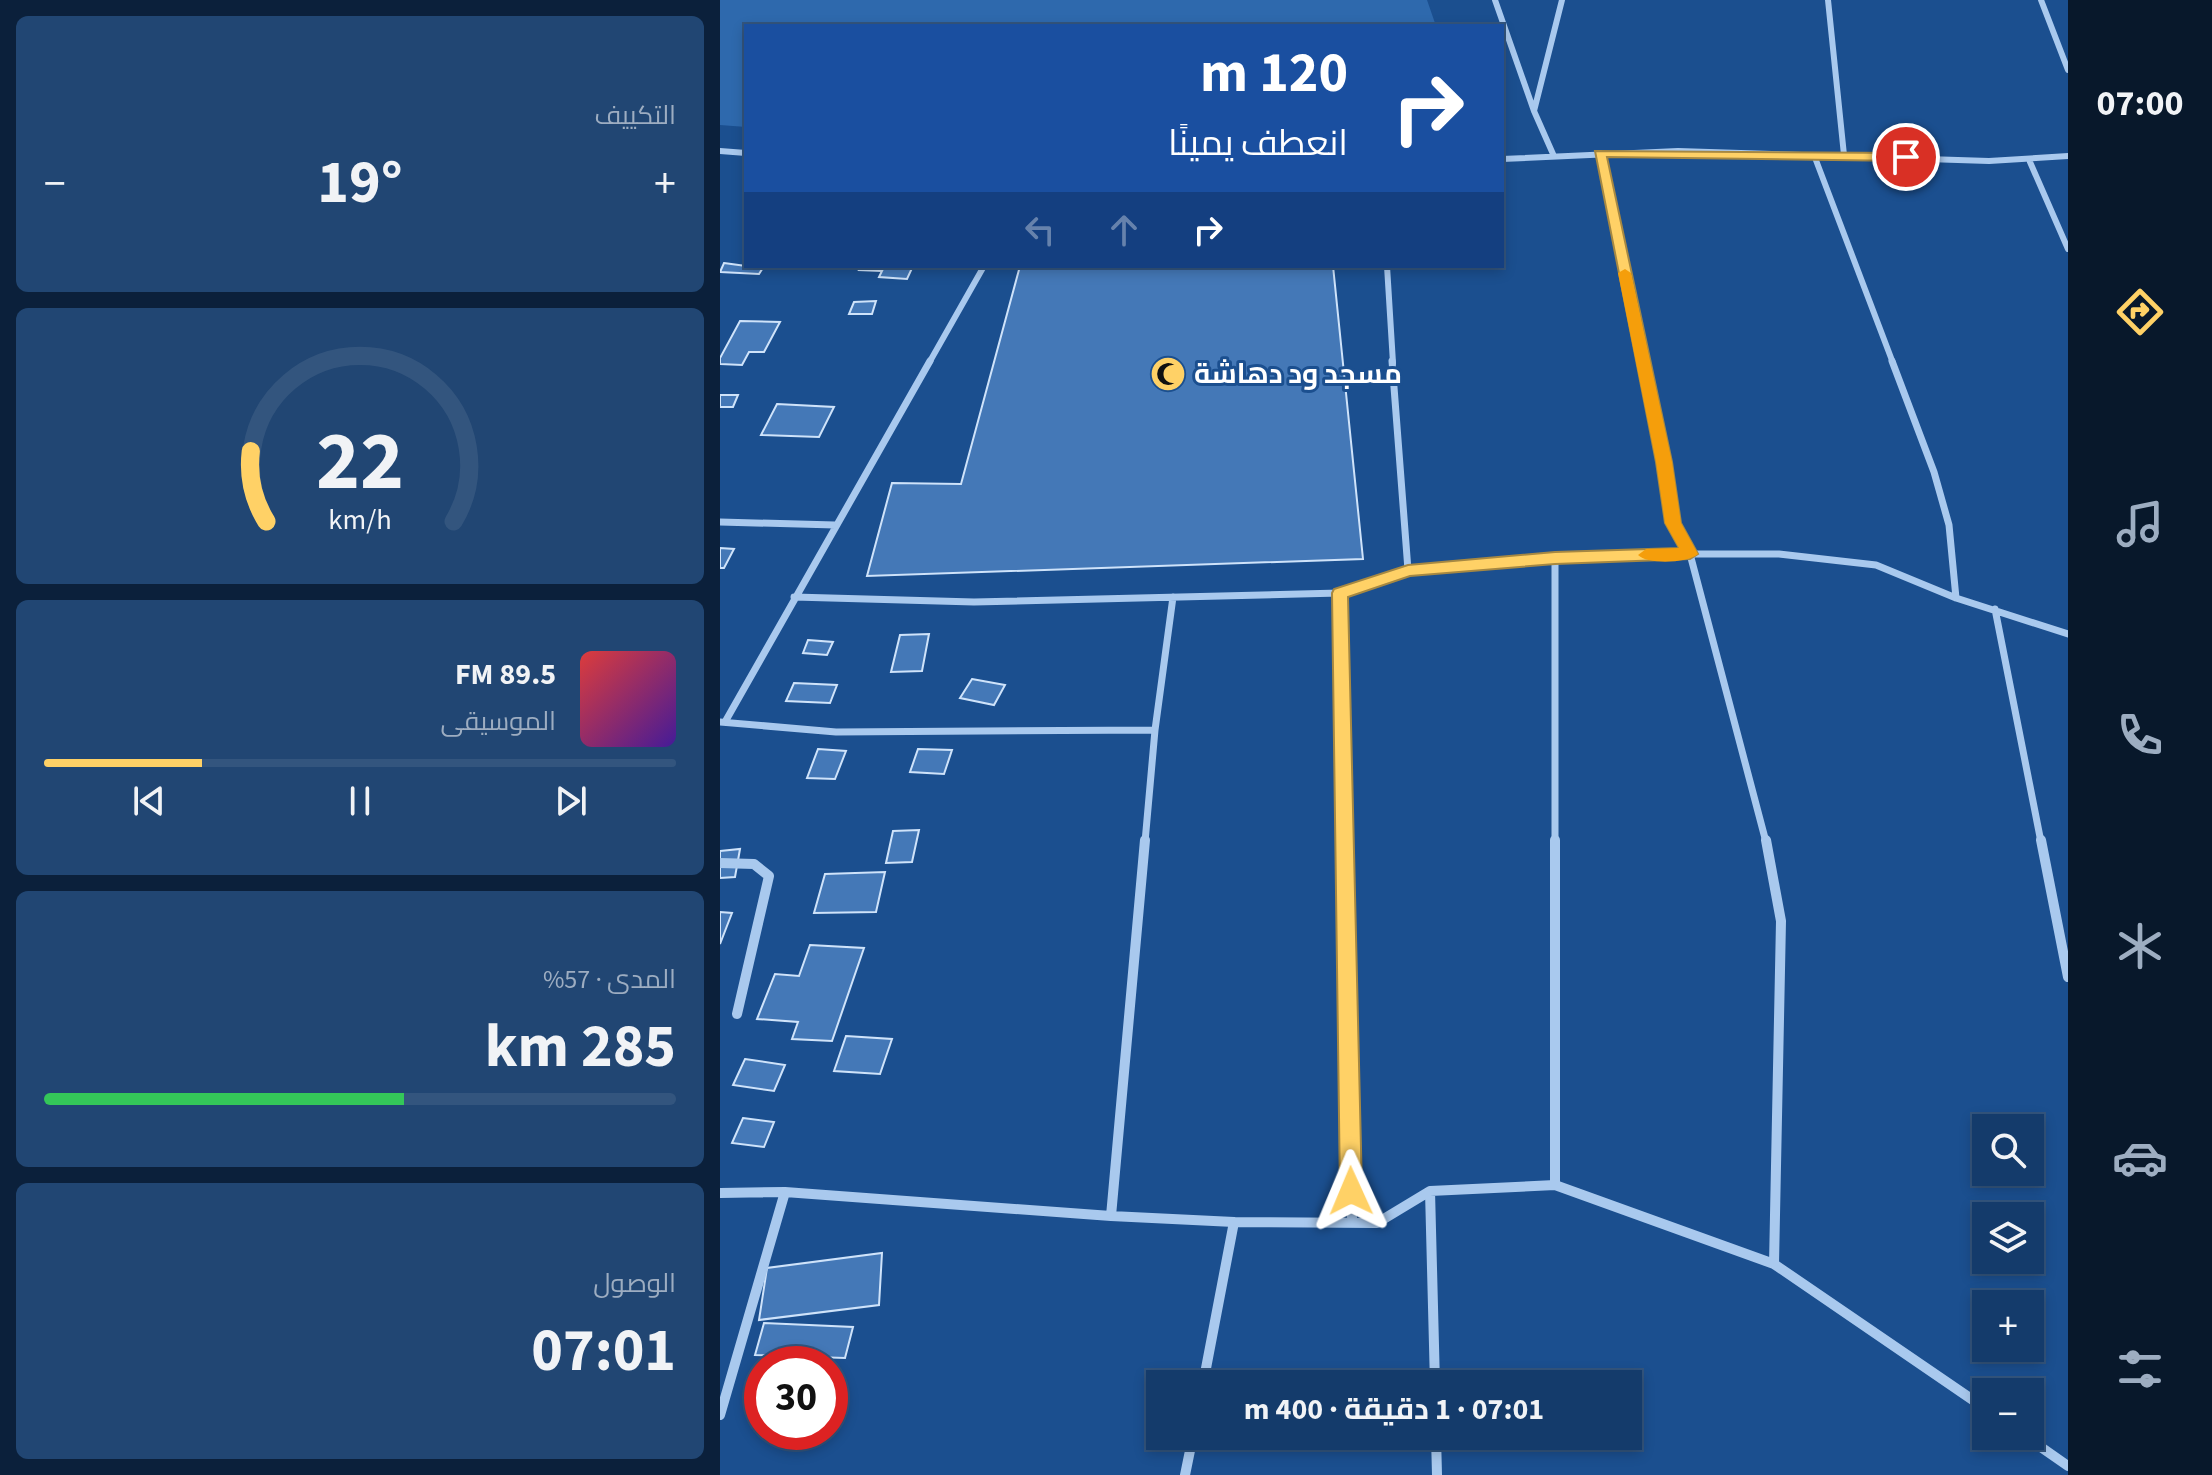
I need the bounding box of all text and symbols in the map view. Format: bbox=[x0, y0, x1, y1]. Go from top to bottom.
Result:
text: 120 m bbox=[1200, 34, 1348, 113]
icon: right bbox=[1376, 56, 1480, 160]
text: 07:00 bbox=[2097, 78, 2183, 129]
text: التكييف bbox=[594, 97, 676, 134]
text: انعطف يمينًا bbox=[1168, 118, 1348, 169]
pin bbox=[1872, 123, 1940, 191]
icon: arrive bbox=[1884, 135, 1928, 179]
text: 19° bbox=[317, 141, 403, 226]
text: − bbox=[44, 153, 66, 216]
text: + bbox=[654, 153, 676, 216]
icon: left bbox=[1018, 208, 1062, 252]
icon: ahead bbox=[1102, 208, 1146, 252]
icon: right bbox=[1186, 208, 1230, 252]
icon: directions bbox=[2112, 284, 2168, 340]
place label: مسجد ود دهاشة bbox=[1194, 354, 1402, 394]
mosque icon: مسجد ود دهاشة bbox=[1149, 355, 1187, 393]
text: 22 bbox=[316, 402, 404, 520]
icon: music bbox=[2112, 496, 2168, 552]
text: km/h bbox=[328, 500, 392, 540]
text: 89.5 FM bbox=[455, 653, 556, 696]
text: الموسيقى bbox=[441, 703, 556, 740]
icon: phone bbox=[2112, 707, 2168, 763]
icon: previous bbox=[127, 779, 171, 823]
icon: pause bbox=[338, 779, 382, 823]
icon: next bbox=[549, 779, 593, 823]
icon: climate bbox=[2112, 918, 2168, 974]
text: المدى · 57% bbox=[543, 961, 676, 998]
text: 285 km bbox=[485, 1005, 676, 1090]
map controls bbox=[1972, 1114, 2044, 1450]
button: search bbox=[1972, 1114, 2044, 1186]
icon: car bbox=[2112, 1130, 2168, 1186]
position arrow bbox=[1309, 1149, 1393, 1233]
button: layers bbox=[1972, 1202, 2044, 1274]
text: الوصول bbox=[593, 1265, 676, 1302]
button: + bbox=[1972, 1290, 2044, 1362]
text: 07:01 bbox=[531, 1309, 676, 1394]
icon: filters bbox=[2112, 1341, 2168, 1397]
speed limit sign: 30 bbox=[744, 1346, 848, 1450]
button: − bbox=[1972, 1378, 2044, 1450]
text: 07:01 · 1 دقيقة · 400 m bbox=[1244, 1388, 1544, 1431]

